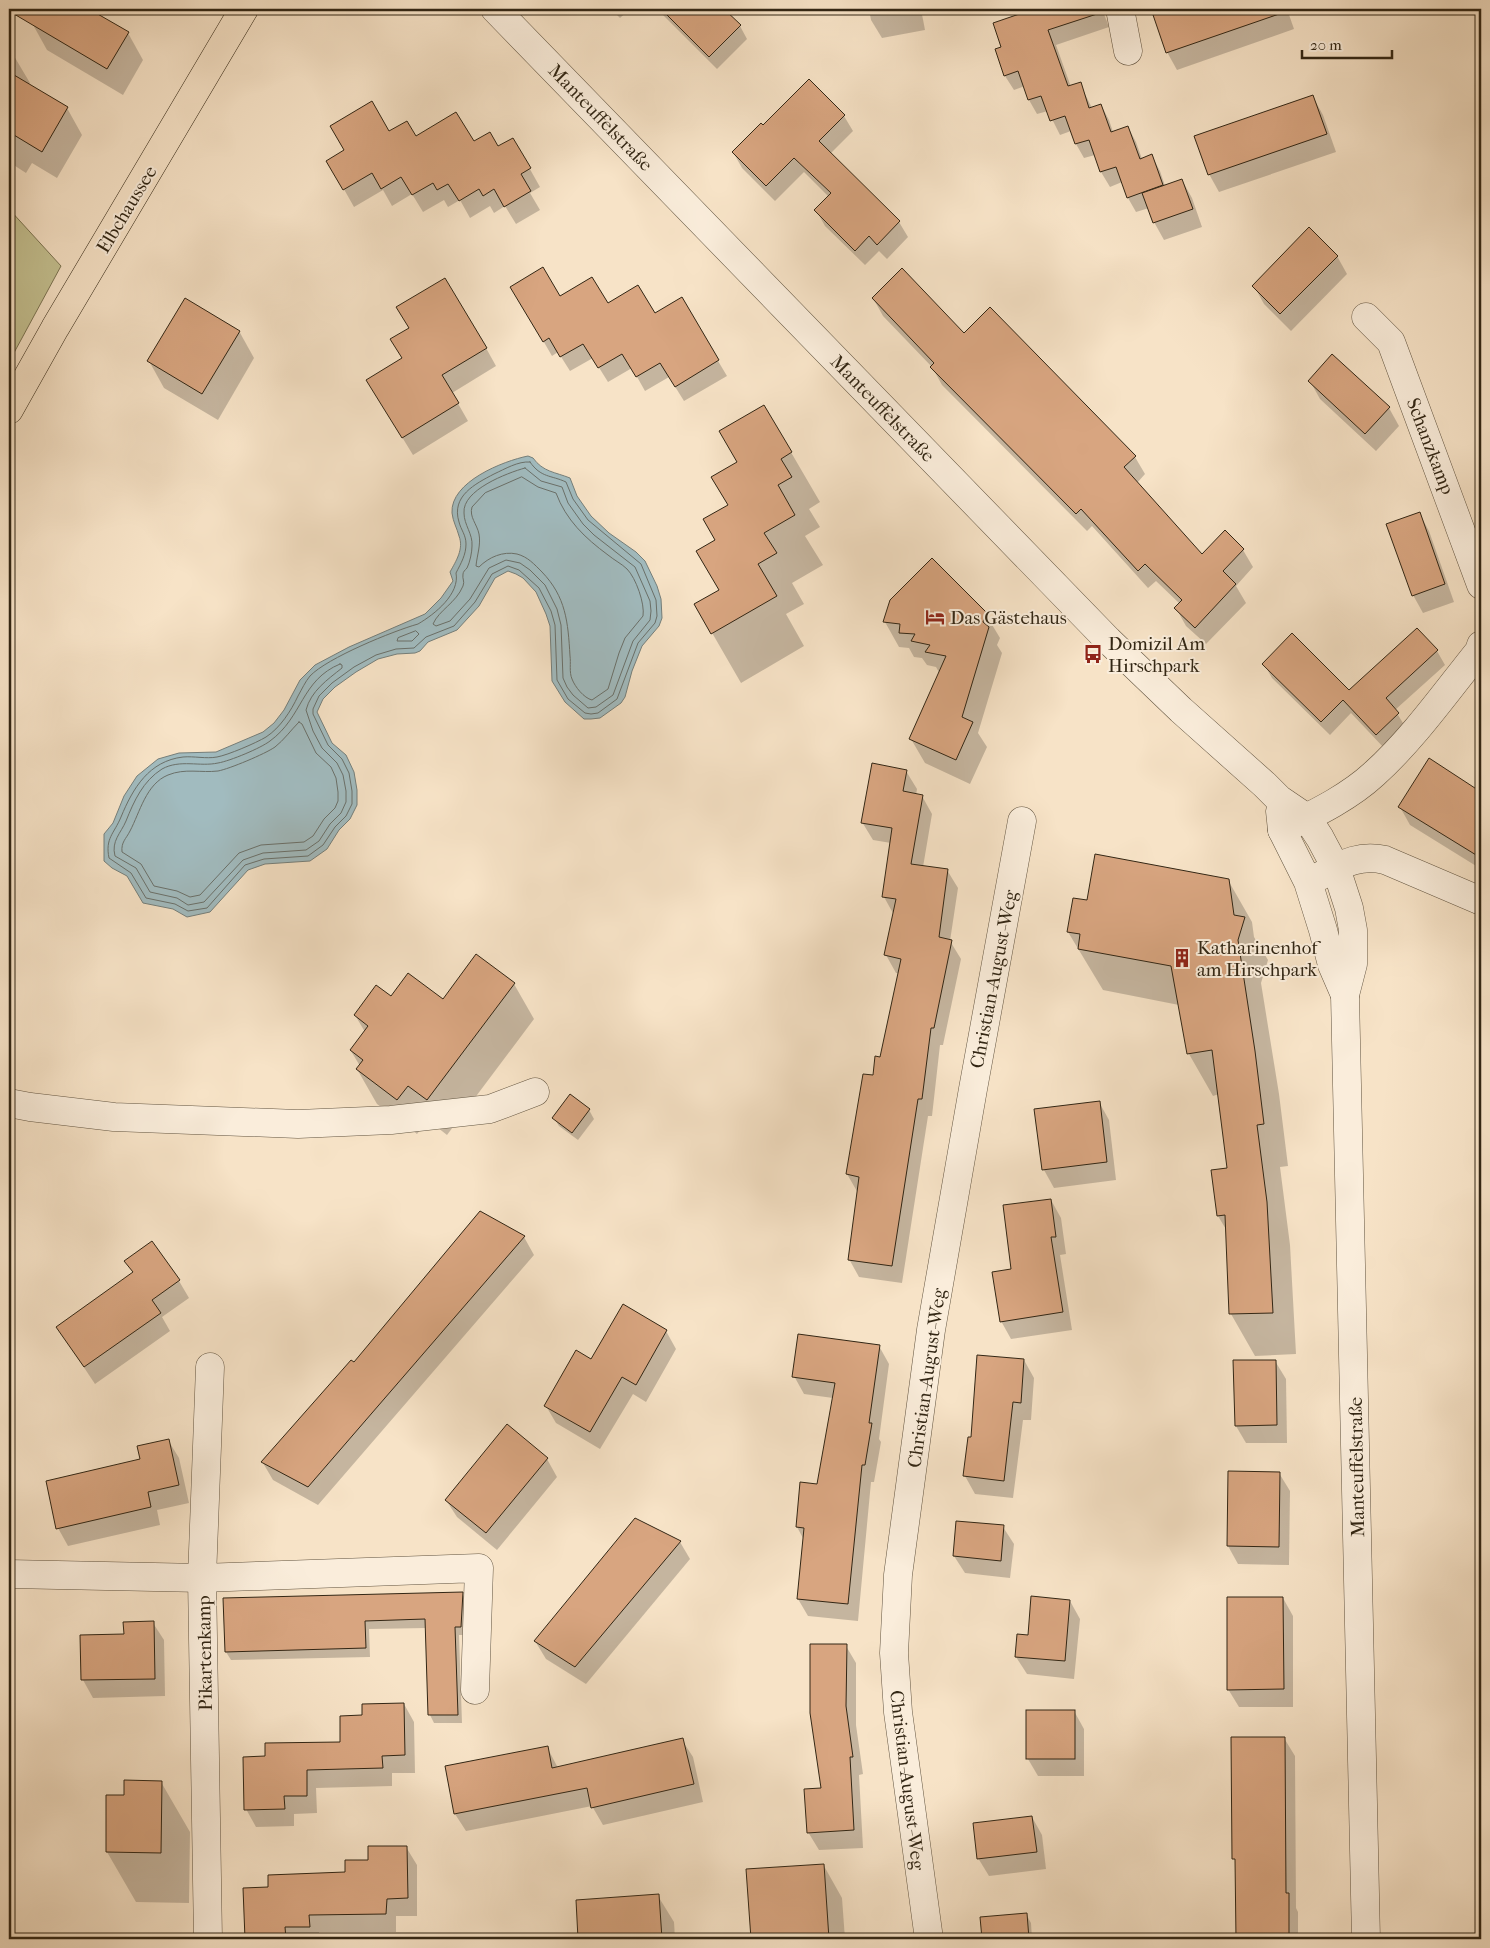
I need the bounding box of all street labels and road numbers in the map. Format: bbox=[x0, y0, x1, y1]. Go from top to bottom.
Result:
street label: Manteuffelstraße bbox=[544, 60, 657, 176]
street label: Elbchaussee bbox=[92, 162, 162, 257]
street label: Manteuffelstraße bbox=[826, 351, 939, 467]
street label: Schanzkamp bbox=[1402, 395, 1459, 498]
street label: Christian-August-Weg bbox=[966, 887, 1022, 1070]
street label: Christian-August-Weg bbox=[903, 1286, 951, 1469]
street label: Manteuffelstraße bbox=[1345, 1397, 1369, 1537]
street label: Pikartenkamp bbox=[193, 1595, 217, 1711]
street label: Christian-August-Weg bbox=[885, 1689, 929, 1872]

